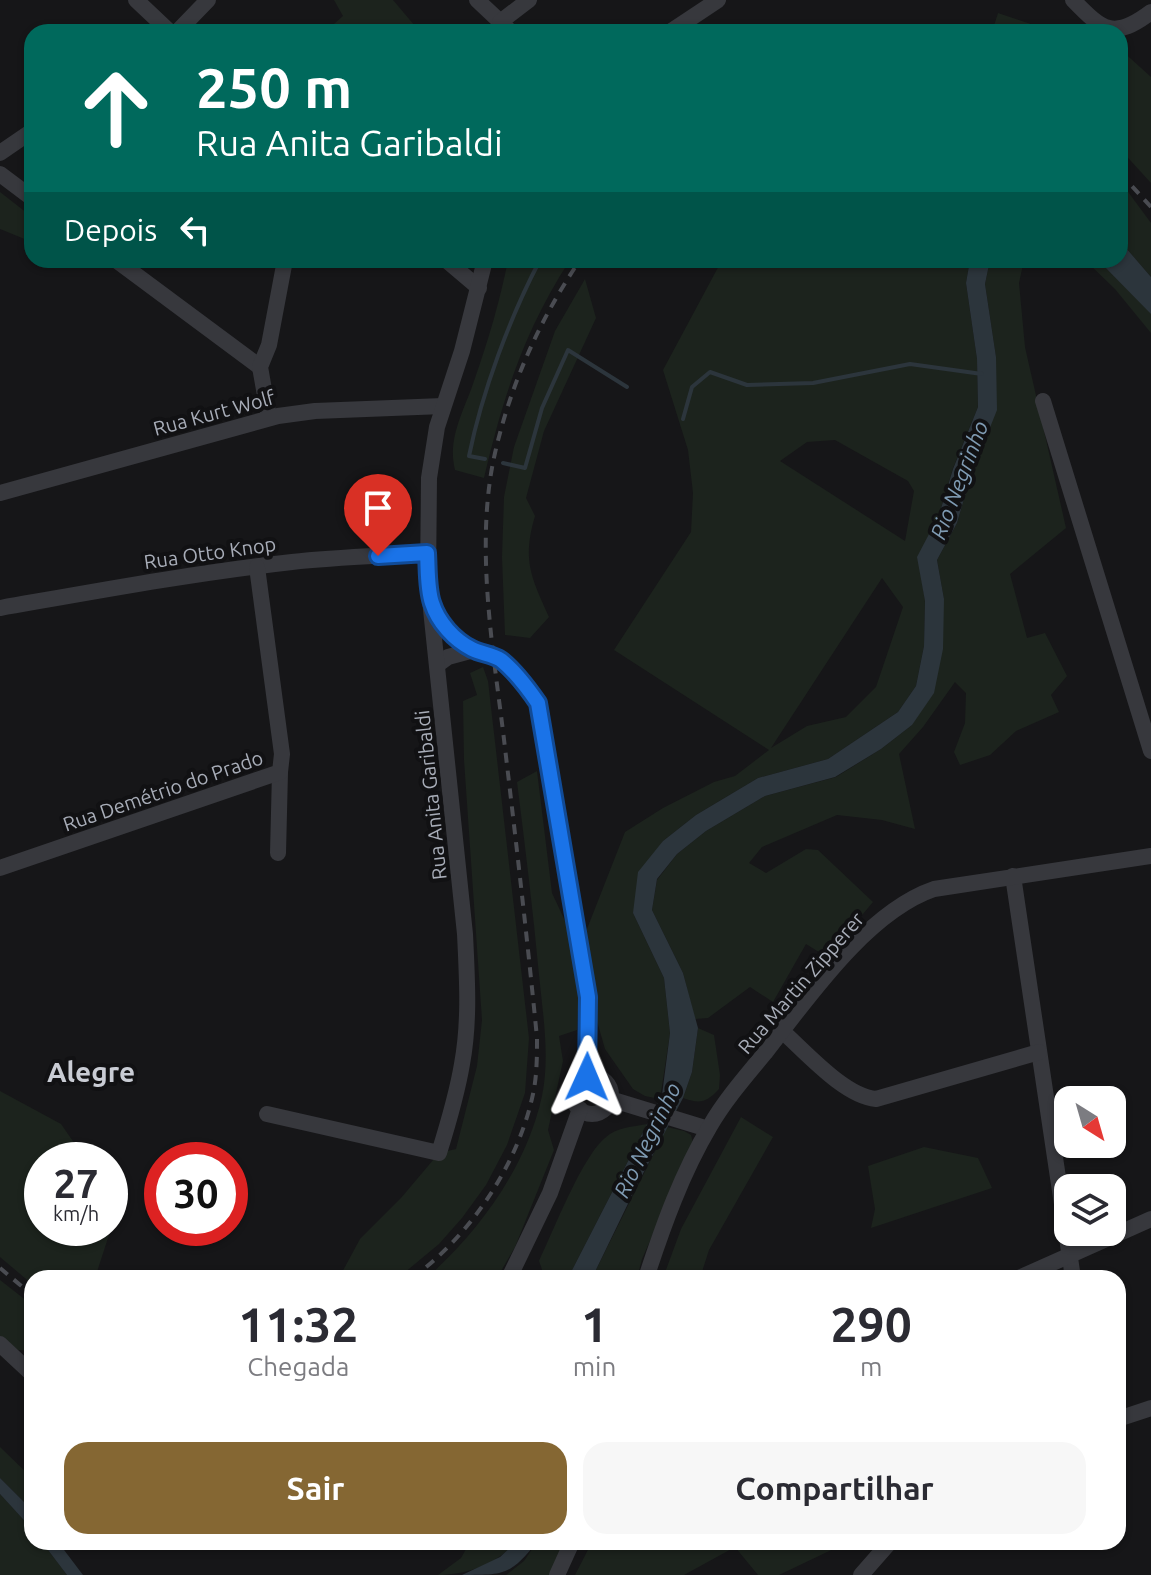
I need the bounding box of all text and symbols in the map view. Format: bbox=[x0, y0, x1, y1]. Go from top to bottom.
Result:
icon: ahead bbox=[64, 56, 168, 160]
text: 250 m bbox=[196, 56, 352, 119]
text: Rua Anita Garibaldi bbox=[196, 122, 503, 163]
icon: left bbox=[173, 208, 217, 252]
text: Depois bbox=[64, 213, 157, 247]
street label: Rua Kurt Wolf bbox=[151, 385, 278, 440]
water label: Rio Negrinho bbox=[925, 417, 993, 542]
pin bbox=[344, 474, 412, 556]
icon: arrive bbox=[356, 486, 400, 530]
street label: Rua Otto Knop bbox=[142, 532, 277, 573]
street label: Rua Anita Garibaldi bbox=[410, 709, 451, 881]
street label: Rua Demétrio do Prado bbox=[60, 745, 266, 836]
street label: Rua Martin Zipperer bbox=[733, 907, 869, 1058]
position arrow bbox=[545, 1035, 629, 1119]
district label: Alegre bbox=[47, 1056, 135, 1087]
water label: Rio Negrinho bbox=[608, 1078, 685, 1201]
north arrow bbox=[1054, 1086, 1126, 1158]
map controls bbox=[1054, 1086, 1126, 1246]
speed limit sign: 30 bbox=[144, 1142, 248, 1246]
text: 27 bbox=[53, 1161, 99, 1206]
button: layers bbox=[1054, 1174, 1126, 1246]
text: km/h bbox=[53, 1202, 99, 1225]
text: 11:32 bbox=[238, 1297, 358, 1351]
text: 1 bbox=[581, 1297, 608, 1351]
text: 290 bbox=[831, 1297, 912, 1351]
text: Chegada bbox=[247, 1352, 349, 1381]
text: min bbox=[573, 1352, 616, 1381]
text: m bbox=[860, 1352, 882, 1381]
button: Sair bbox=[64, 1442, 567, 1534]
button: Compartilhar bbox=[583, 1442, 1086, 1534]

